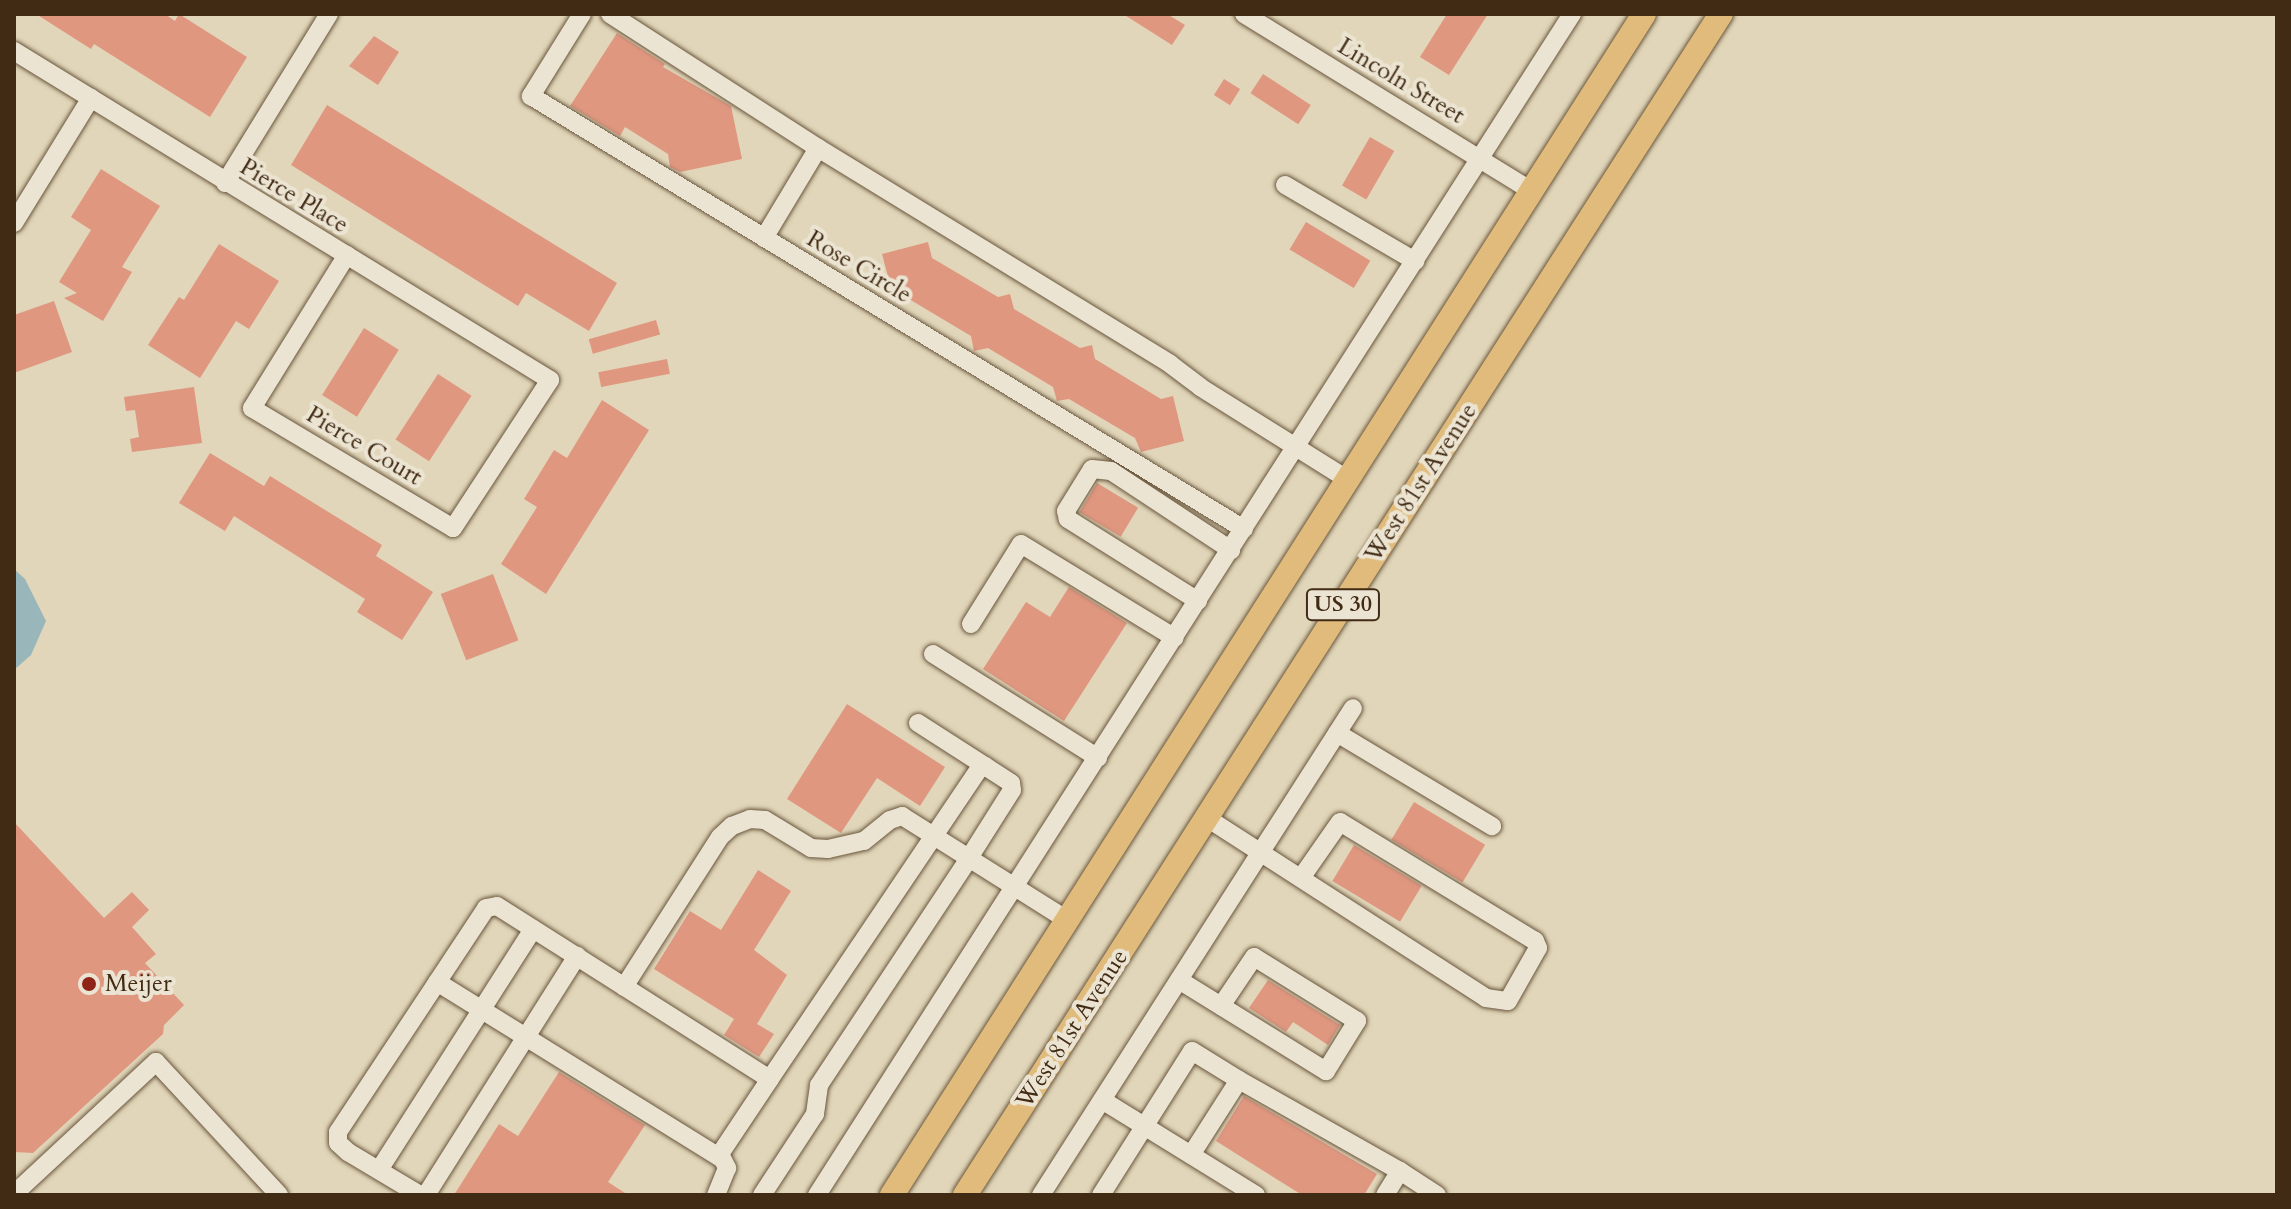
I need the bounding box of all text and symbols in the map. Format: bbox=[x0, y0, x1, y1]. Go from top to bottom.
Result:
street label: Lincoln Street bbox=[1332, 32, 1470, 130]
street label: Pierce Place bbox=[235, 152, 353, 240]
street label: Rose Circle bbox=[802, 225, 916, 309]
street label: West 81st Avenue bbox=[1359, 398, 1483, 568]
street label: Pierce Court bbox=[301, 400, 427, 492]
road number: US 30 bbox=[1305, 587, 1381, 623]
street label: West 81st Avenue bbox=[1010, 944, 1134, 1114]
place label: Meijer bbox=[105, 970, 172, 998]
marker: Meijer bbox=[80, 975, 98, 993]

